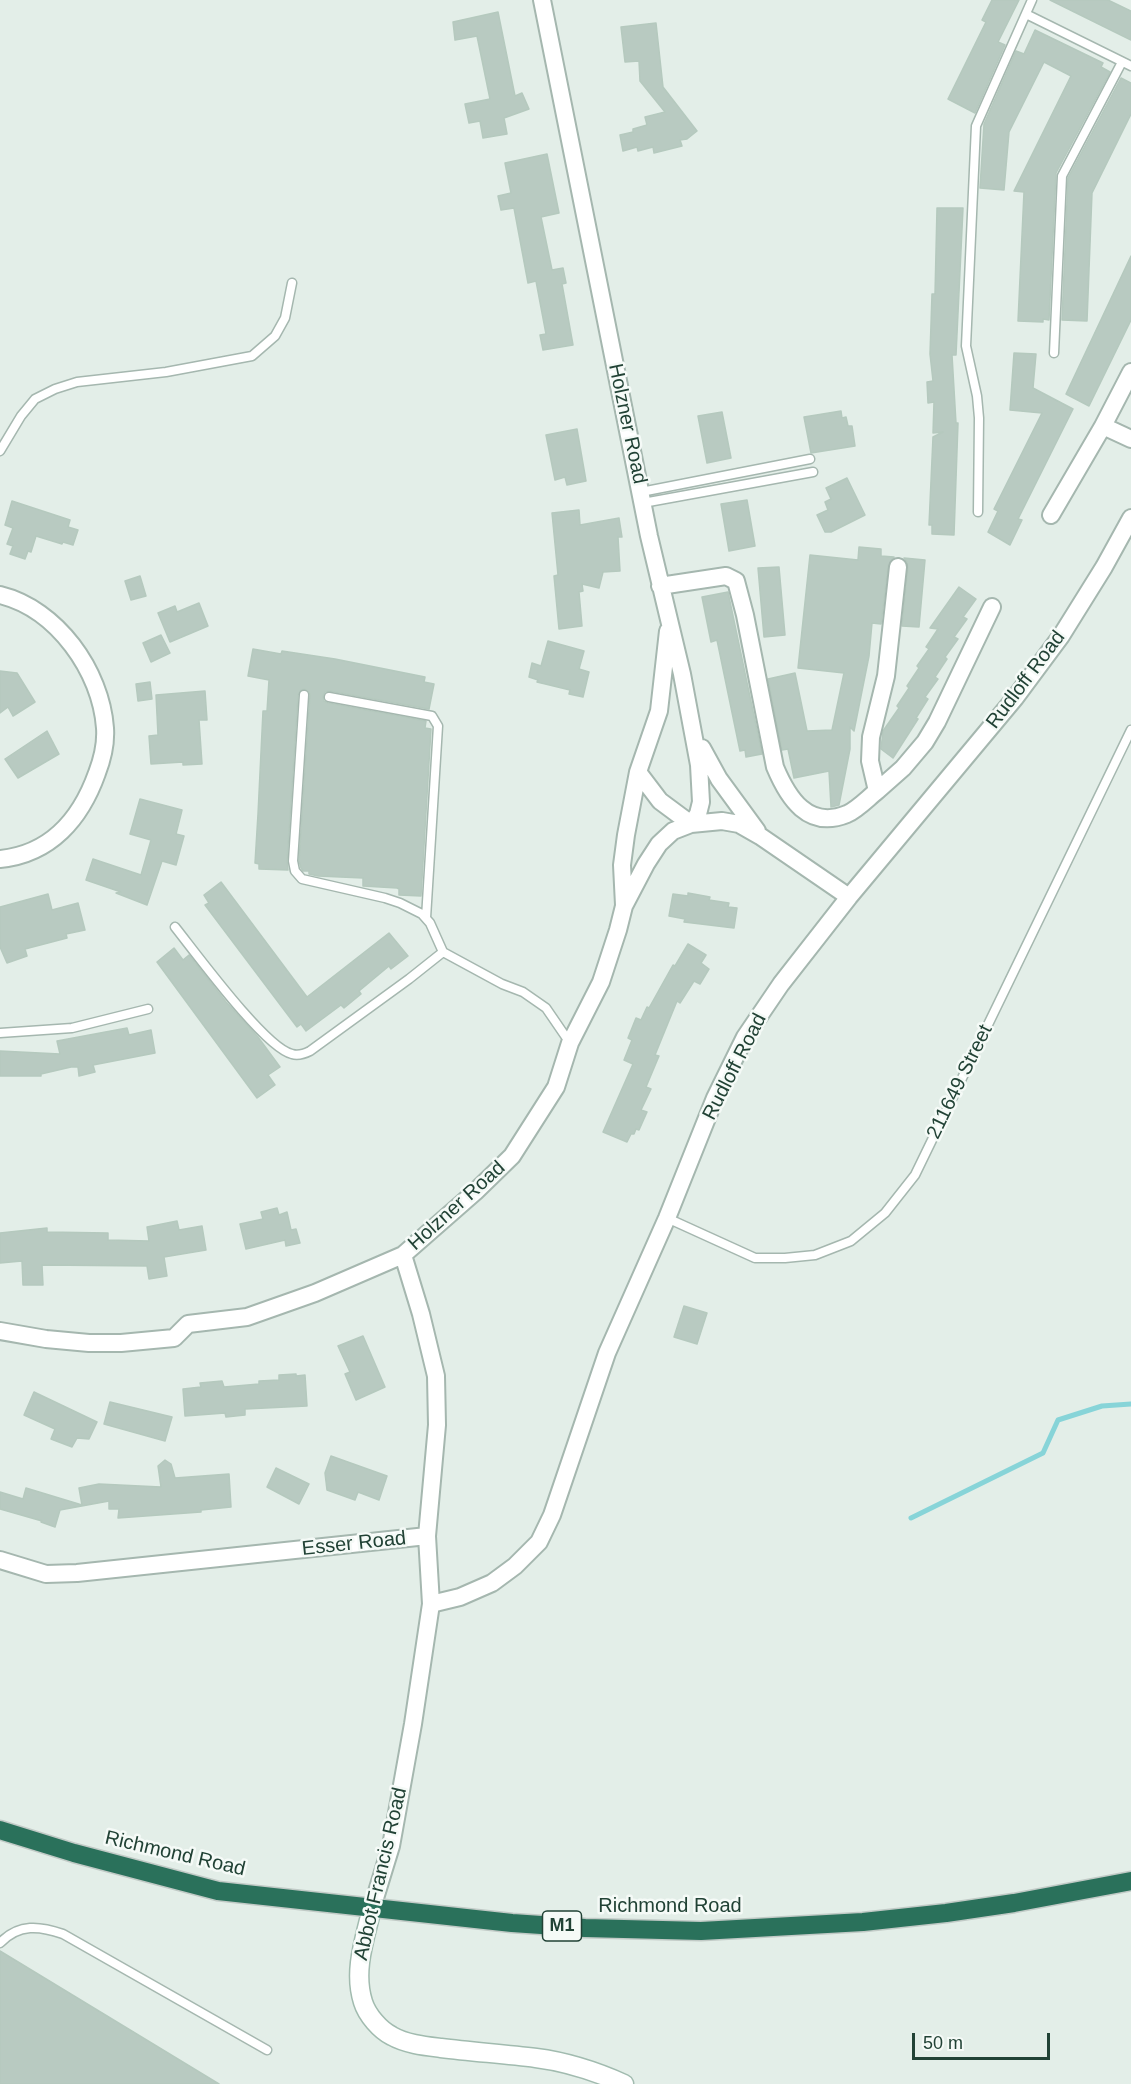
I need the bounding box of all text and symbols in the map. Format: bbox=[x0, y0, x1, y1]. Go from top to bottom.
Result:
street label: Holzner Road bbox=[603, 362, 651, 486]
street label: Rudloff Road bbox=[981, 626, 1071, 734]
street label: Rudloff Road bbox=[698, 1010, 772, 1124]
street label: 211649 Street bbox=[922, 1021, 998, 1143]
street label: Holzner Road bbox=[404, 1156, 510, 1256]
street label: Esser Road bbox=[301, 1527, 407, 1561]
street label: Abbot Francis Road bbox=[349, 1785, 413, 1963]
street label: Richmond Road bbox=[102, 1826, 248, 1882]
street label: Richmond Road bbox=[598, 1894, 742, 1918]
road number: M1 bbox=[542, 1911, 582, 1941]
scale bar bbox=[915, 2021, 1053, 2059]
text: 50 m bbox=[923, 2033, 963, 2053]

